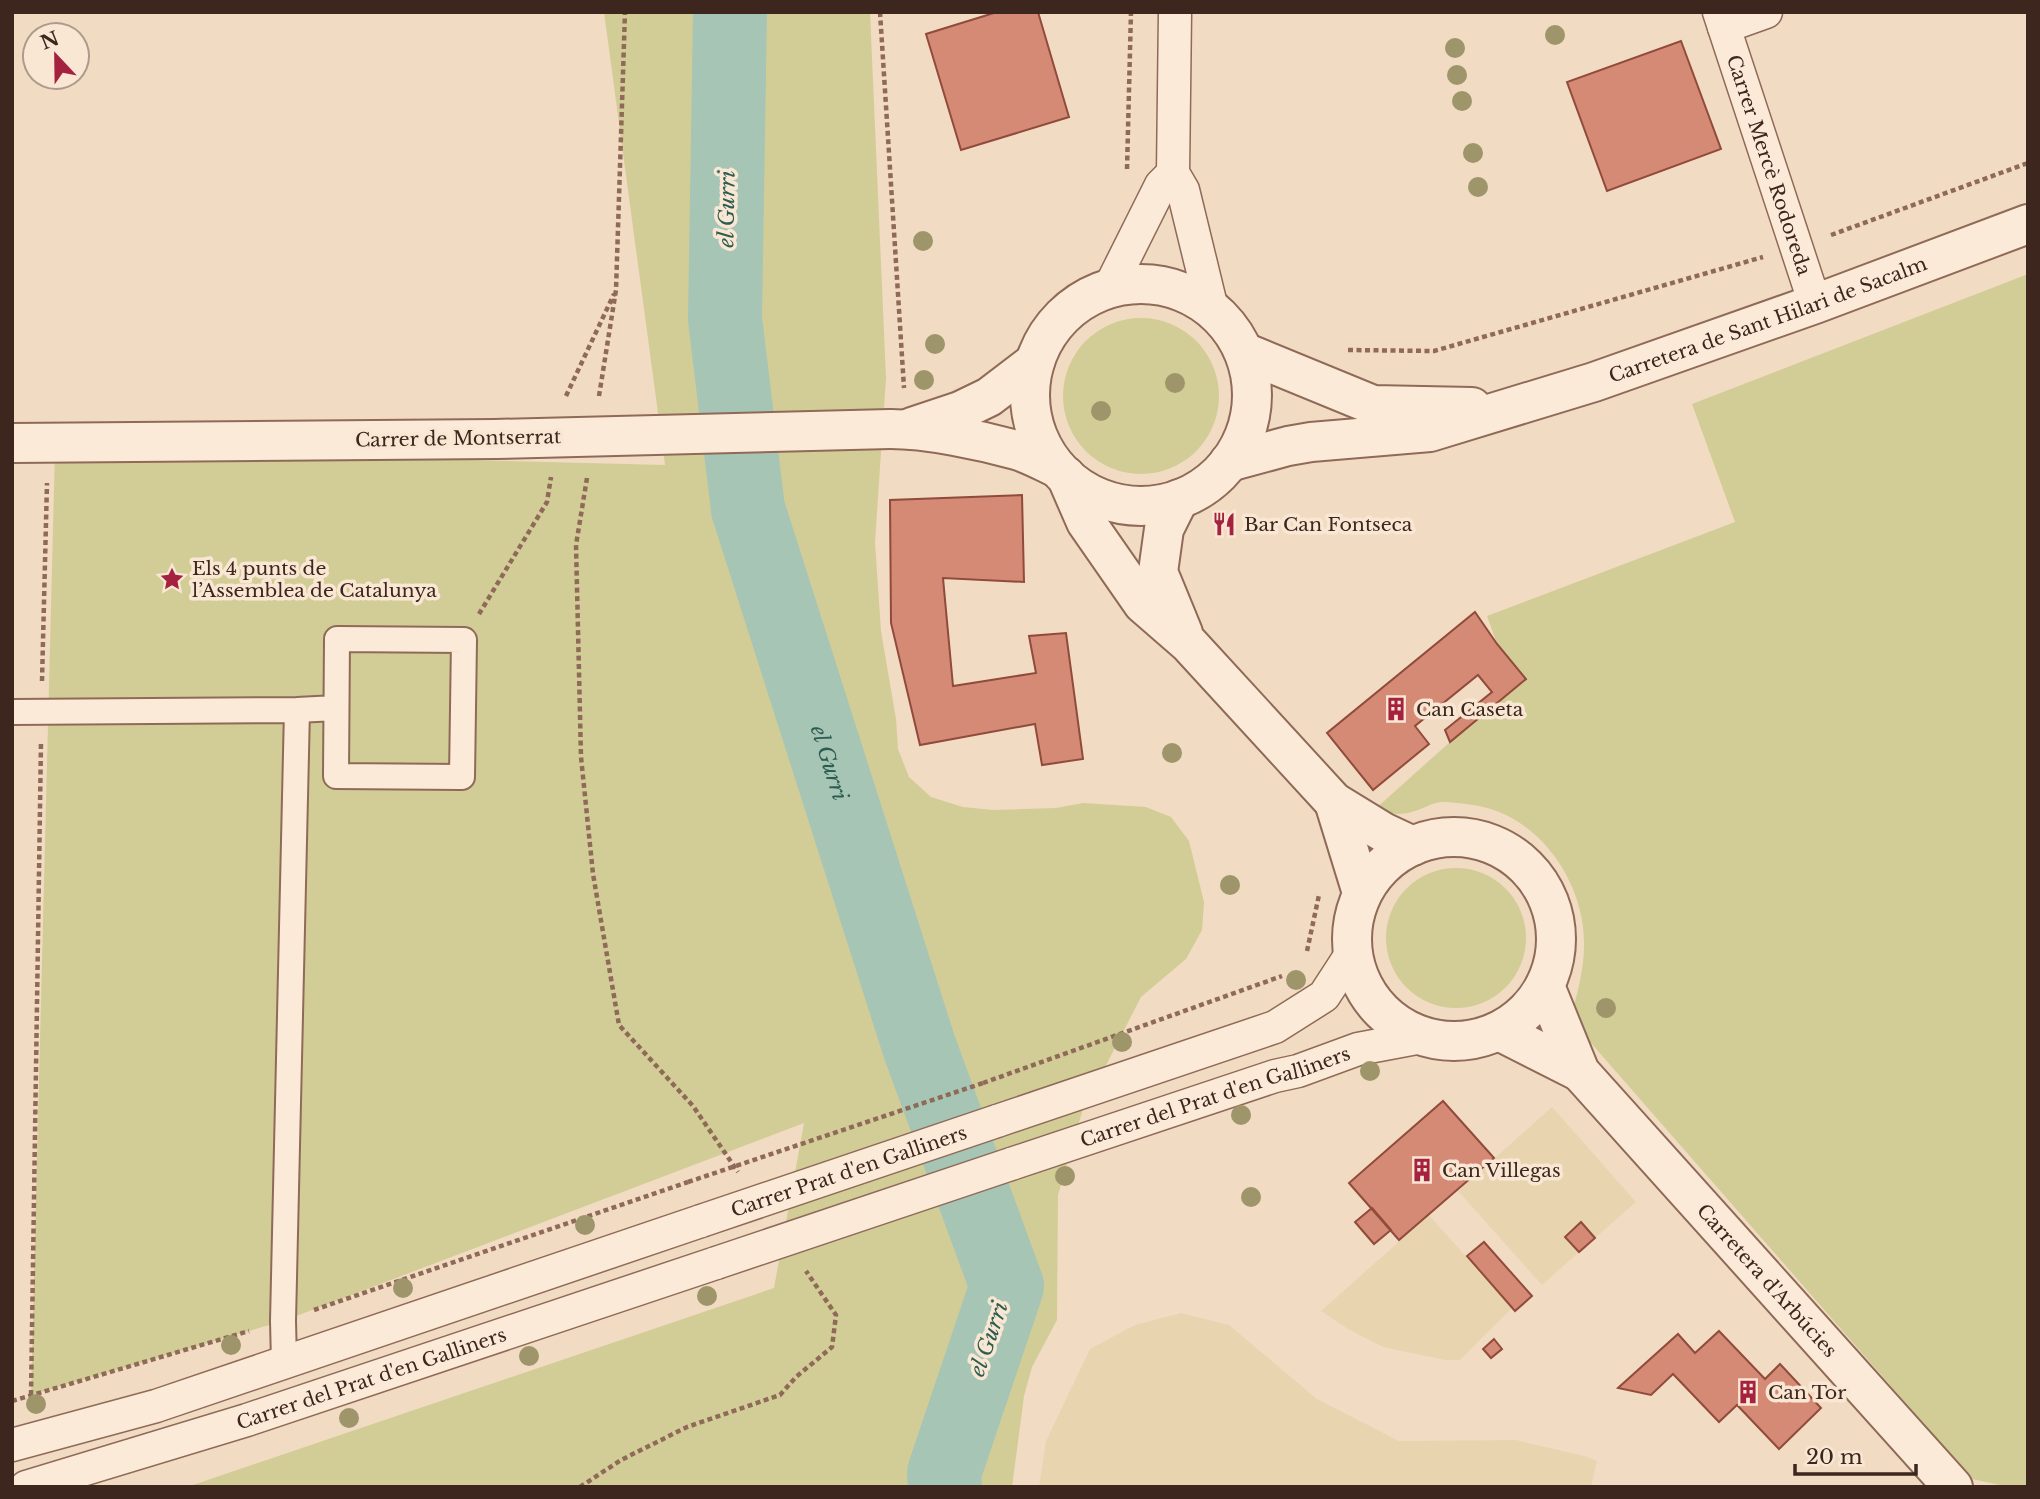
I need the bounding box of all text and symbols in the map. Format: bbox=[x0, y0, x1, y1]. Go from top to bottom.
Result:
north arrow bbox=[21, 21, 91, 91]
text: N bbox=[37, 27, 63, 55]
street label: Carrer Mercè Rodoreda bbox=[1722, 52, 1816, 279]
water label: el Gurri bbox=[713, 169, 741, 248]
street label: Carretera de Sant Hilari de Sacalm bbox=[1606, 252, 1930, 388]
street label: Carrer de Montserrat bbox=[355, 425, 562, 452]
restaurant icon: Bar Can Fontseca bbox=[1210, 510, 1238, 538]
place label: Bar Can Fontseca bbox=[1244, 513, 1413, 536]
place label: Els 4 punts de l’Assemblea de Catalunya bbox=[192, 557, 437, 602]
place icon: Els 4 punts de l’Assemblea de Catalunya bbox=[158, 565, 186, 593]
building icon: Can Caseta bbox=[1382, 695, 1410, 723]
place label: Can Caseta bbox=[1416, 698, 1524, 721]
water label: el Gurri bbox=[805, 722, 853, 804]
street label: Carrer del Prat d'en Galliners bbox=[1077, 1042, 1353, 1152]
street label: Carrer Prat d'en Galliners bbox=[728, 1121, 970, 1222]
building icon: Can Villegas bbox=[1408, 1156, 1436, 1184]
place label: Can Villegas bbox=[1442, 1159, 1561, 1182]
street label: Carretera d'Arbúcies bbox=[1692, 1199, 1842, 1362]
water label: el Gurri bbox=[964, 1298, 1014, 1380]
street label: Carrer del Prat d'en Galliners bbox=[234, 1323, 509, 1434]
building icon: Can Tor bbox=[1734, 1378, 1762, 1406]
place label: Can Tor bbox=[1768, 1381, 1846, 1404]
scale bar bbox=[1795, 1432, 1916, 1476]
text: 20 m bbox=[1806, 1444, 1863, 1470]

